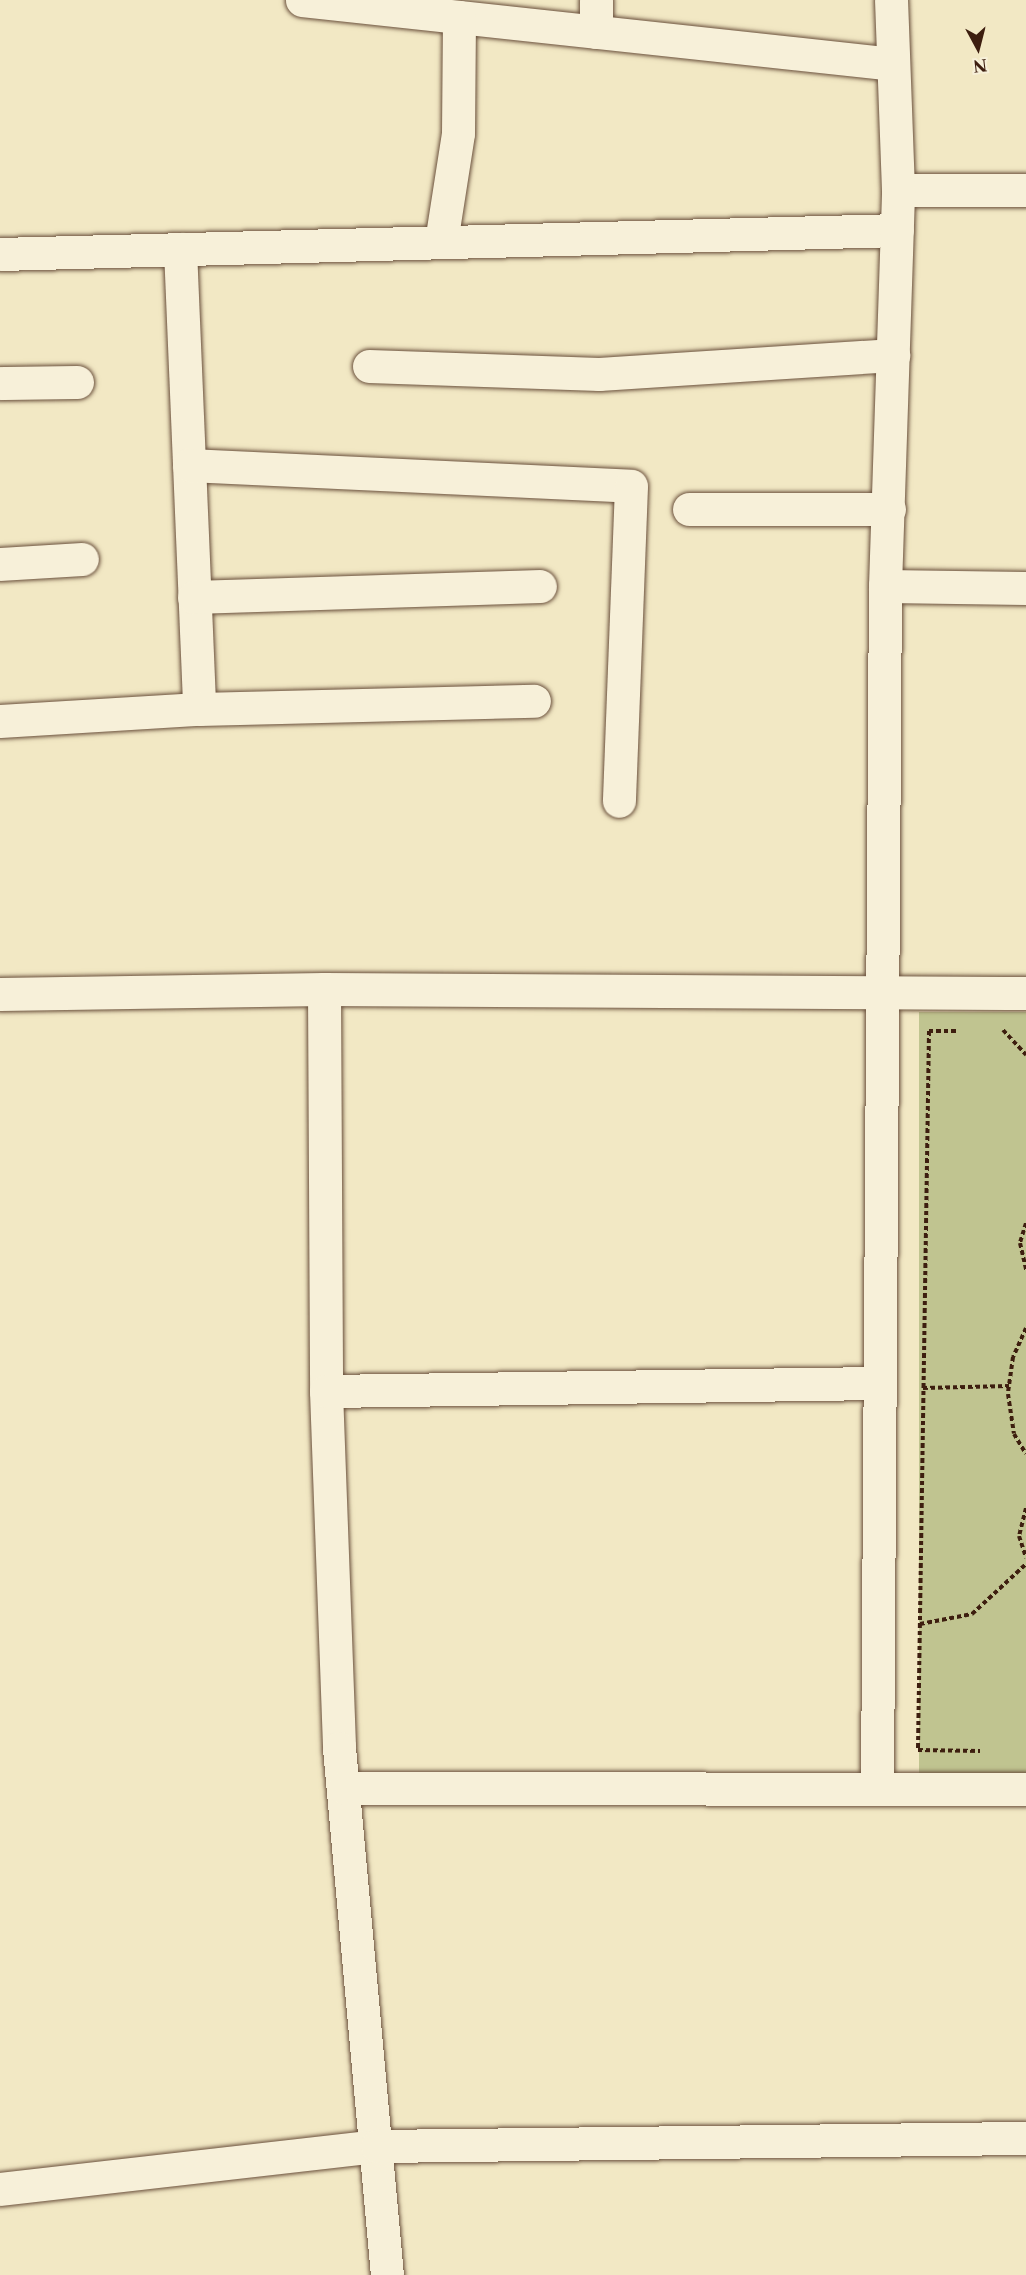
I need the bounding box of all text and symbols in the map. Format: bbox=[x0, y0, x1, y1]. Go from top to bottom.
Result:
north arrow bbox=[948, 18, 1008, 78]
text: N bbox=[972, 55, 988, 77]

